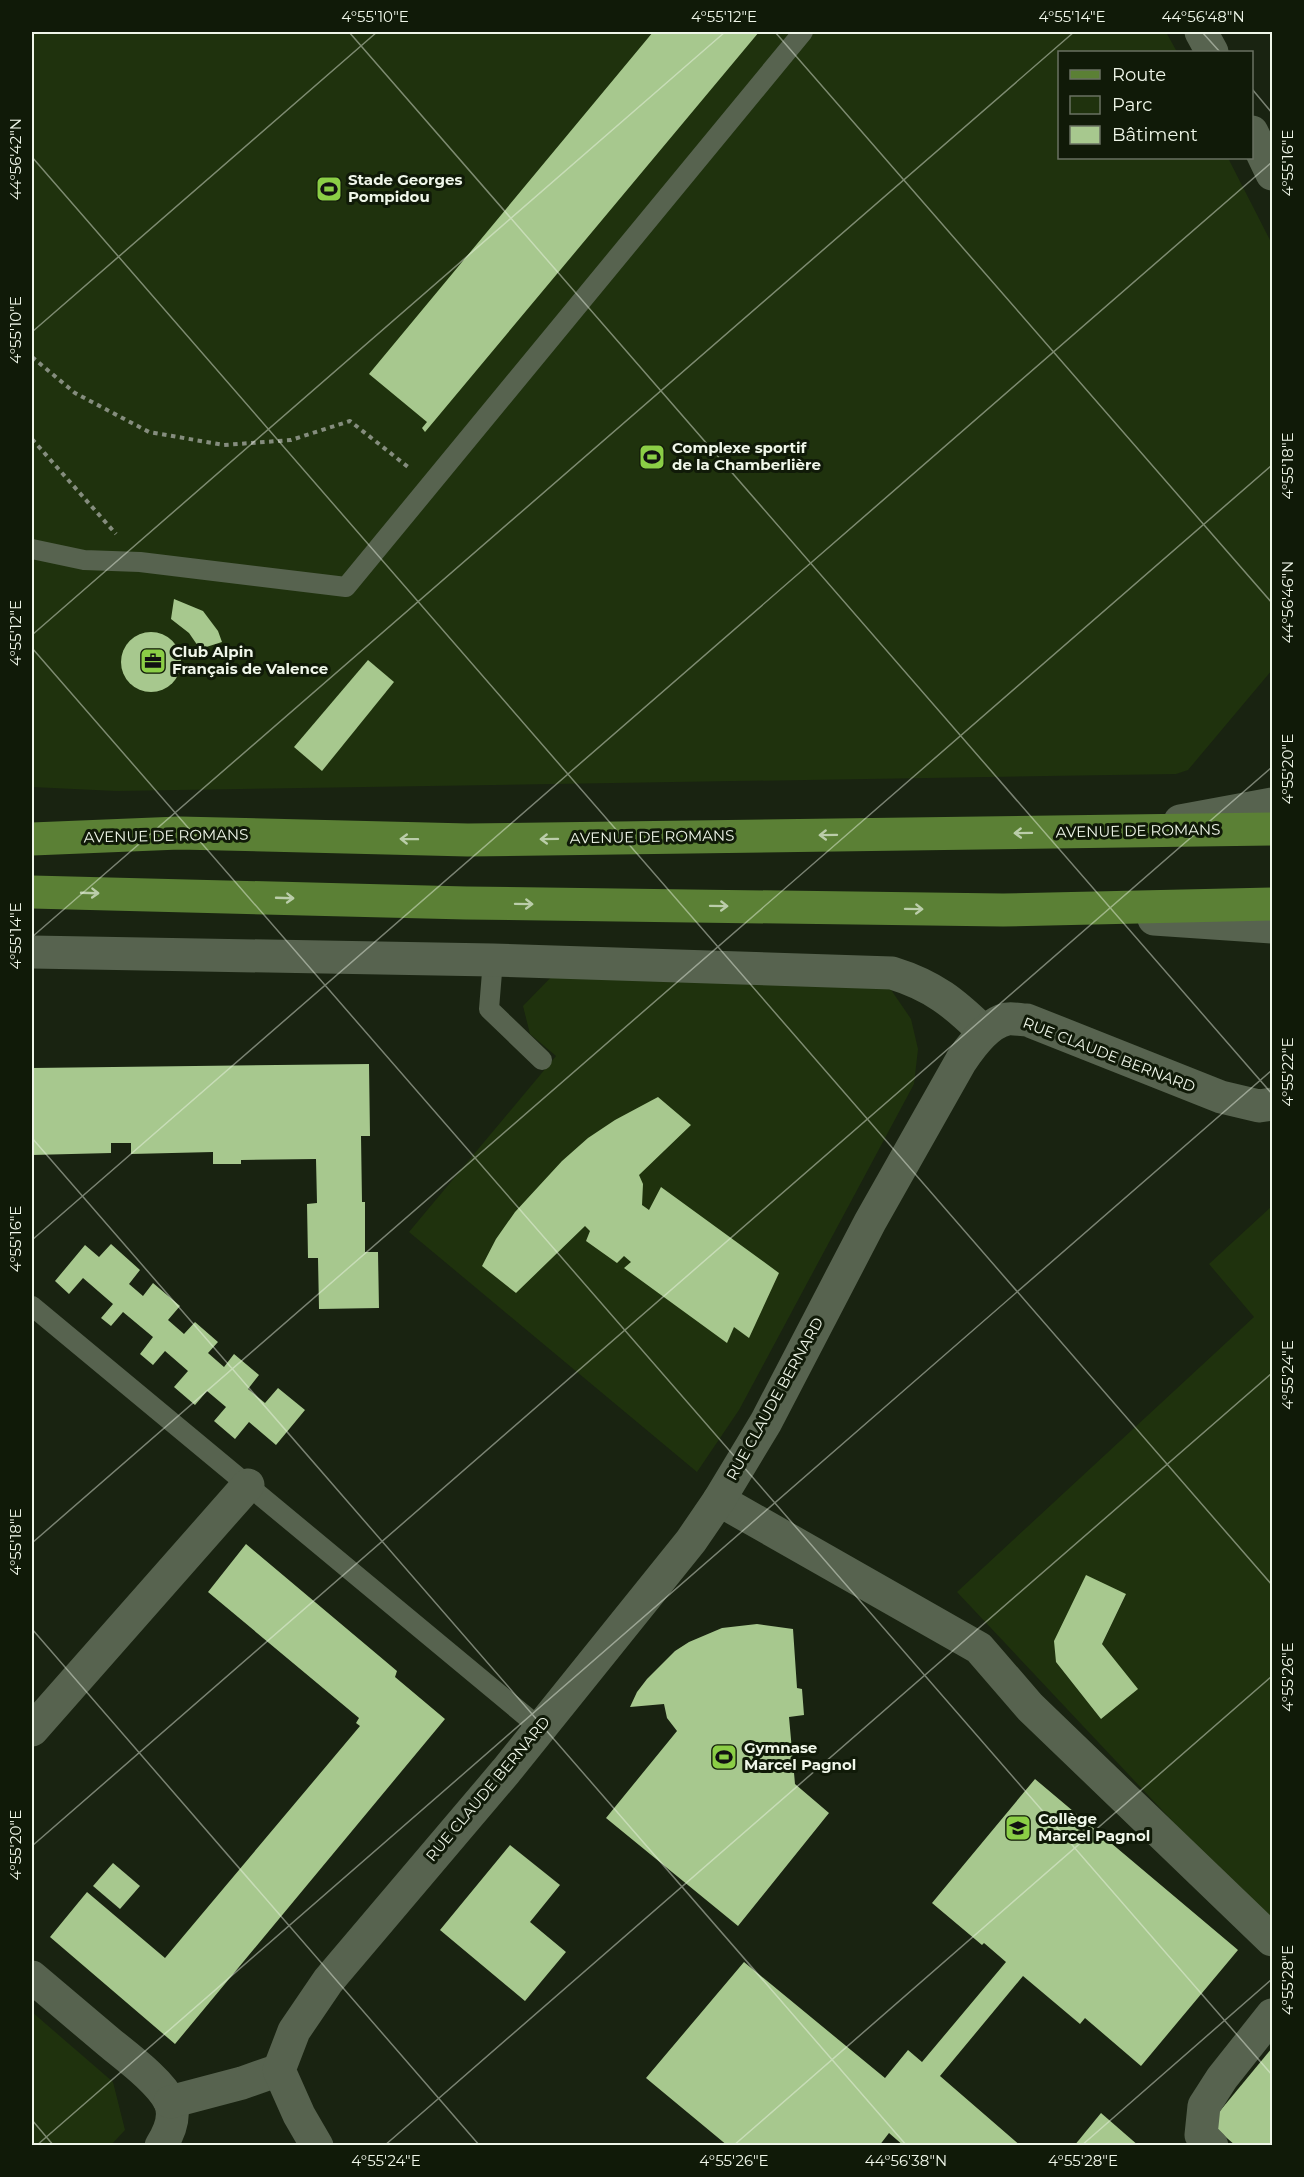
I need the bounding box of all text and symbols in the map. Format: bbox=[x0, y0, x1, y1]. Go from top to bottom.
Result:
text: 4°55'10"E bbox=[341, 7, 409, 26]
text: 4°55'12"E bbox=[691, 7, 757, 26]
text: 4°55'14"E bbox=[1038, 7, 1106, 26]
text: 44°56'48"N bbox=[1161, 7, 1245, 26]
legend bbox=[1058, 51, 1253, 159]
text: Route bbox=[1112, 64, 1166, 86]
text: Parc bbox=[1112, 94, 1152, 116]
text: 44°56'42"N bbox=[6, 118, 25, 200]
text: Bâtiment bbox=[1112, 124, 1198, 146]
text: 4°55'16"E bbox=[1278, 130, 1297, 196]
place label: Stade Georges Pompidou bbox=[348, 170, 462, 206]
sports icon: Stade Georges Pompidou bbox=[314, 174, 344, 204]
text: 4°55'10"E bbox=[6, 296, 25, 364]
text: 4°55'18"E bbox=[1278, 432, 1297, 500]
place label: Complexe sportif de la Chamberlière bbox=[672, 438, 821, 474]
sports icon: Complexe sportif de la Chamberlière bbox=[637, 442, 667, 472]
text: 44°56'46"N bbox=[1278, 561, 1297, 643]
text: 4°55'12"E bbox=[6, 600, 25, 666]
place label: Club Alpin Français de Valence bbox=[172, 642, 328, 678]
office icon: Club Alpin Français de Valence bbox=[138, 646, 168, 676]
text: 4°55'20"E bbox=[1278, 734, 1297, 804]
street label: AVENUE DE ROMANS bbox=[1055, 820, 1221, 841]
street label: AVENUE DE ROMANS bbox=[83, 825, 249, 846]
street label: AVENUE DE ROMANS bbox=[569, 826, 735, 847]
one-way arrow bbox=[1014, 827, 1034, 838]
one-way arrow bbox=[819, 829, 839, 841]
one-way arrow bbox=[400, 833, 420, 844]
one-way arrow bbox=[540, 833, 560, 845]
one-way arrow bbox=[79, 887, 99, 899]
one-way arrow bbox=[274, 893, 294, 904]
one-way arrow bbox=[514, 898, 534, 910]
one-way arrow bbox=[709, 900, 729, 912]
text: 4°55'14"E bbox=[6, 902, 25, 970]
one-way arrow bbox=[904, 903, 924, 914]
street label: RUE CLAUDE BERNARD bbox=[1020, 1013, 1198, 1096]
text: 4°55'22"E bbox=[1278, 1038, 1297, 1106]
text: 4°55'16"E bbox=[6, 1206, 25, 1272]
street label: RUE CLAUDE BERNARD bbox=[722, 1314, 827, 1484]
text: 4°55'24"E bbox=[1278, 1340, 1297, 1410]
text: 4°55'18"E bbox=[6, 1508, 25, 1576]
text: 4°55'26"E bbox=[1278, 1642, 1297, 1712]
street label: RUE CLAUDE BERNARD bbox=[421, 1712, 554, 1865]
place label: Gymnase Marcel Pagnol bbox=[744, 1738, 856, 1774]
sports icon: Gymnase Marcel Pagnol bbox=[709, 1742, 739, 1772]
place label: Collège Marcel Pagnol bbox=[1038, 1809, 1150, 1845]
text: 4°55'20"E bbox=[6, 1810, 25, 1880]
school or university icon: Collège Marcel Pagnol bbox=[1003, 1813, 1033, 1843]
text: 4°55'28"E bbox=[1278, 1945, 1297, 2015]
text: 4°55'24"E bbox=[351, 2151, 421, 2170]
text: 4°55'26"E bbox=[699, 2151, 769, 2170]
text: 44°56'38"N bbox=[865, 2151, 947, 2170]
text: 4°55'28"E bbox=[1048, 2151, 1118, 2170]

